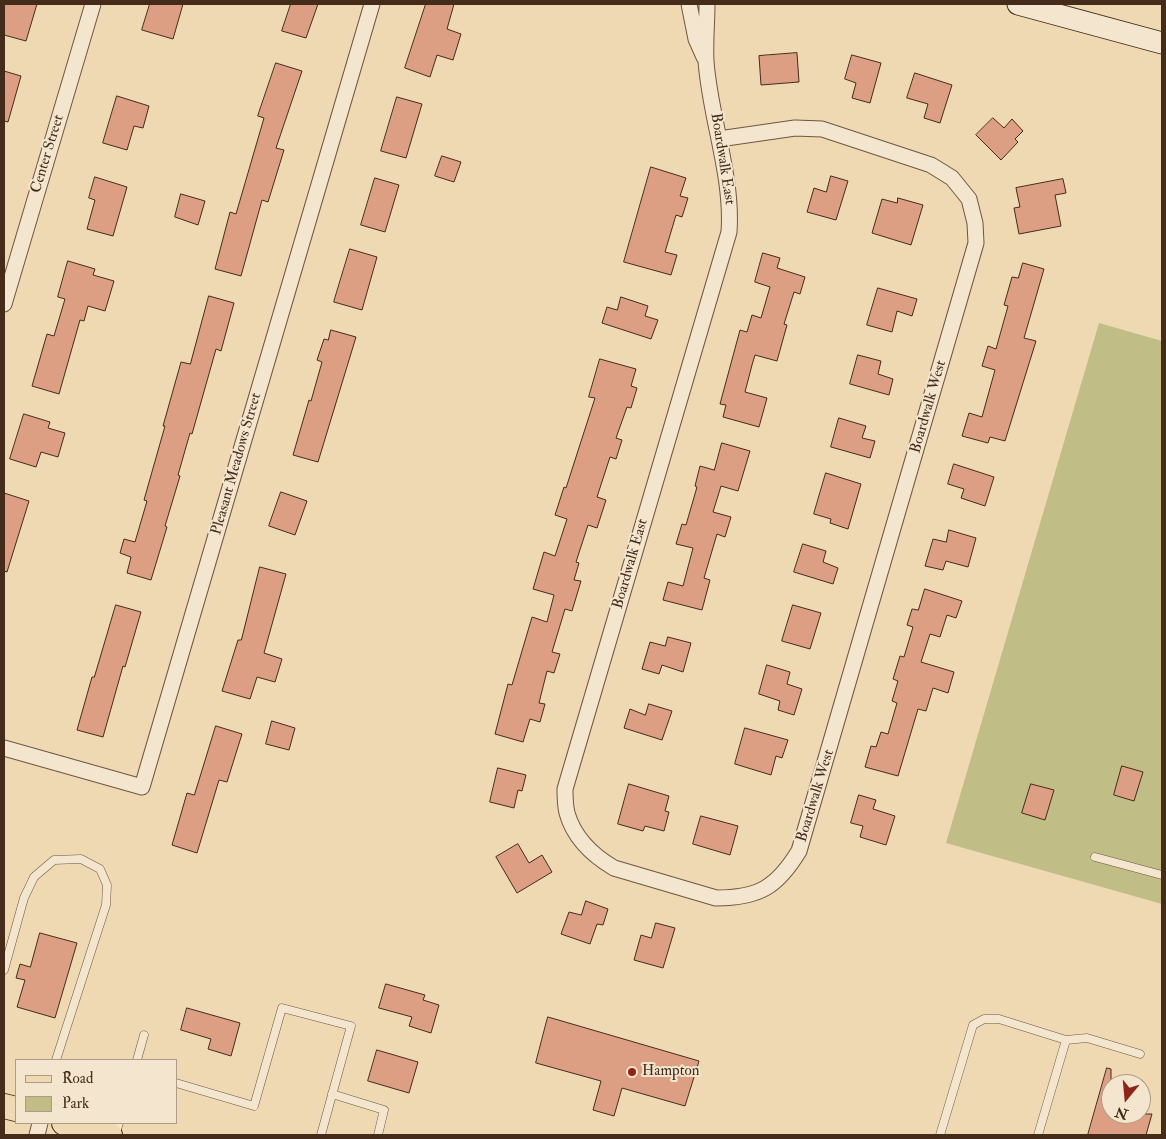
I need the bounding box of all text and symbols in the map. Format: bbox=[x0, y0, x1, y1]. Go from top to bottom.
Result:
street label: Boardwalk East bbox=[706, 112, 738, 206]
street label: Center Street bbox=[28, 113, 68, 195]
street label: Boardwalk West bbox=[907, 358, 951, 456]
street label: Pleasant Meadows Street bbox=[208, 391, 266, 537]
street label: Boardwalk East bbox=[610, 517, 652, 611]
street label: Boardwalk West bbox=[793, 748, 839, 844]
legend bbox=[15, 1059, 178, 1124]
place label: Hampton bbox=[642, 1063, 699, 1081]
marker: Hampton bbox=[626, 1066, 638, 1078]
text: Road bbox=[62, 1069, 93, 1088]
north arrow bbox=[1101, 1074, 1151, 1124]
text: Park bbox=[62, 1094, 89, 1113]
text: N bbox=[1113, 1103, 1130, 1123]

